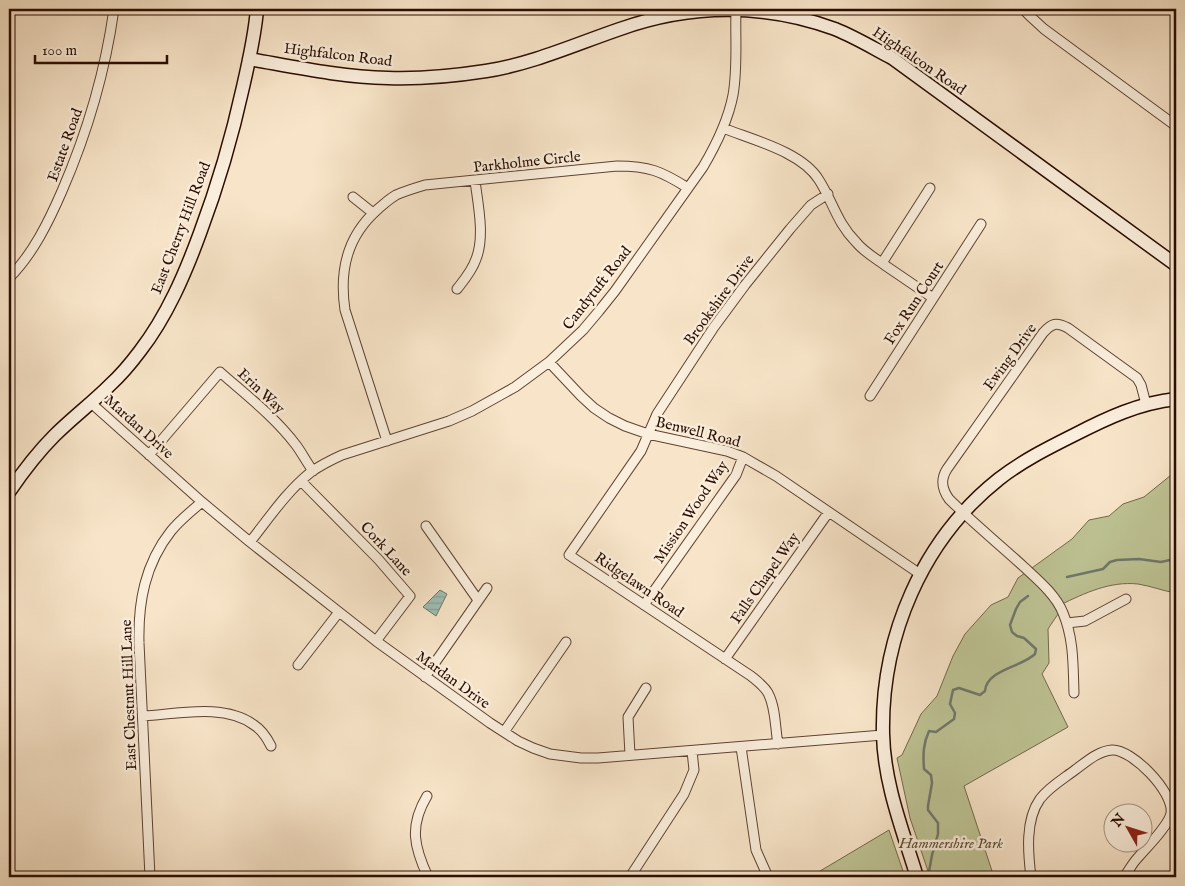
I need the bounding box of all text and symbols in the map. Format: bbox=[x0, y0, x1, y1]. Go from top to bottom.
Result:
street label: Highfalcon Road bbox=[869, 23, 970, 100]
scale bar bbox=[35, 32, 168, 64]
street label: Highfalcon Road bbox=[283, 39, 394, 71]
text: 100 m bbox=[42, 41, 78, 60]
street label: Estate Road bbox=[43, 105, 87, 184]
street label: Parkholme Circle bbox=[472, 147, 582, 177]
street label: East Cherry Hill Road bbox=[147, 158, 215, 297]
street label: Candytuft Road bbox=[558, 241, 636, 334]
street label: Brookshire Drive bbox=[680, 251, 758, 349]
street label: Fox Run Court bbox=[880, 258, 948, 348]
street label: Ewing Drive bbox=[979, 320, 1041, 394]
street label: Erin Way bbox=[233, 364, 289, 418]
street label: Mardan Drive bbox=[100, 391, 178, 463]
street label: Benwell Road bbox=[654, 412, 743, 452]
street label: Mission Wood Way bbox=[650, 456, 733, 567]
street label: Cork Lane bbox=[356, 518, 416, 580]
street label: Falls Chapel Way bbox=[726, 528, 804, 627]
street label: Ridgelawn Road bbox=[591, 548, 688, 622]
street label: East Chestnut Hill Lane bbox=[117, 619, 141, 771]
street label: Mardan Drive bbox=[412, 647, 494, 713]
north arrow bbox=[1102, 804, 1152, 854]
text: N bbox=[1107, 810, 1129, 832]
park label: Hammershire Park bbox=[898, 834, 1003, 853]

